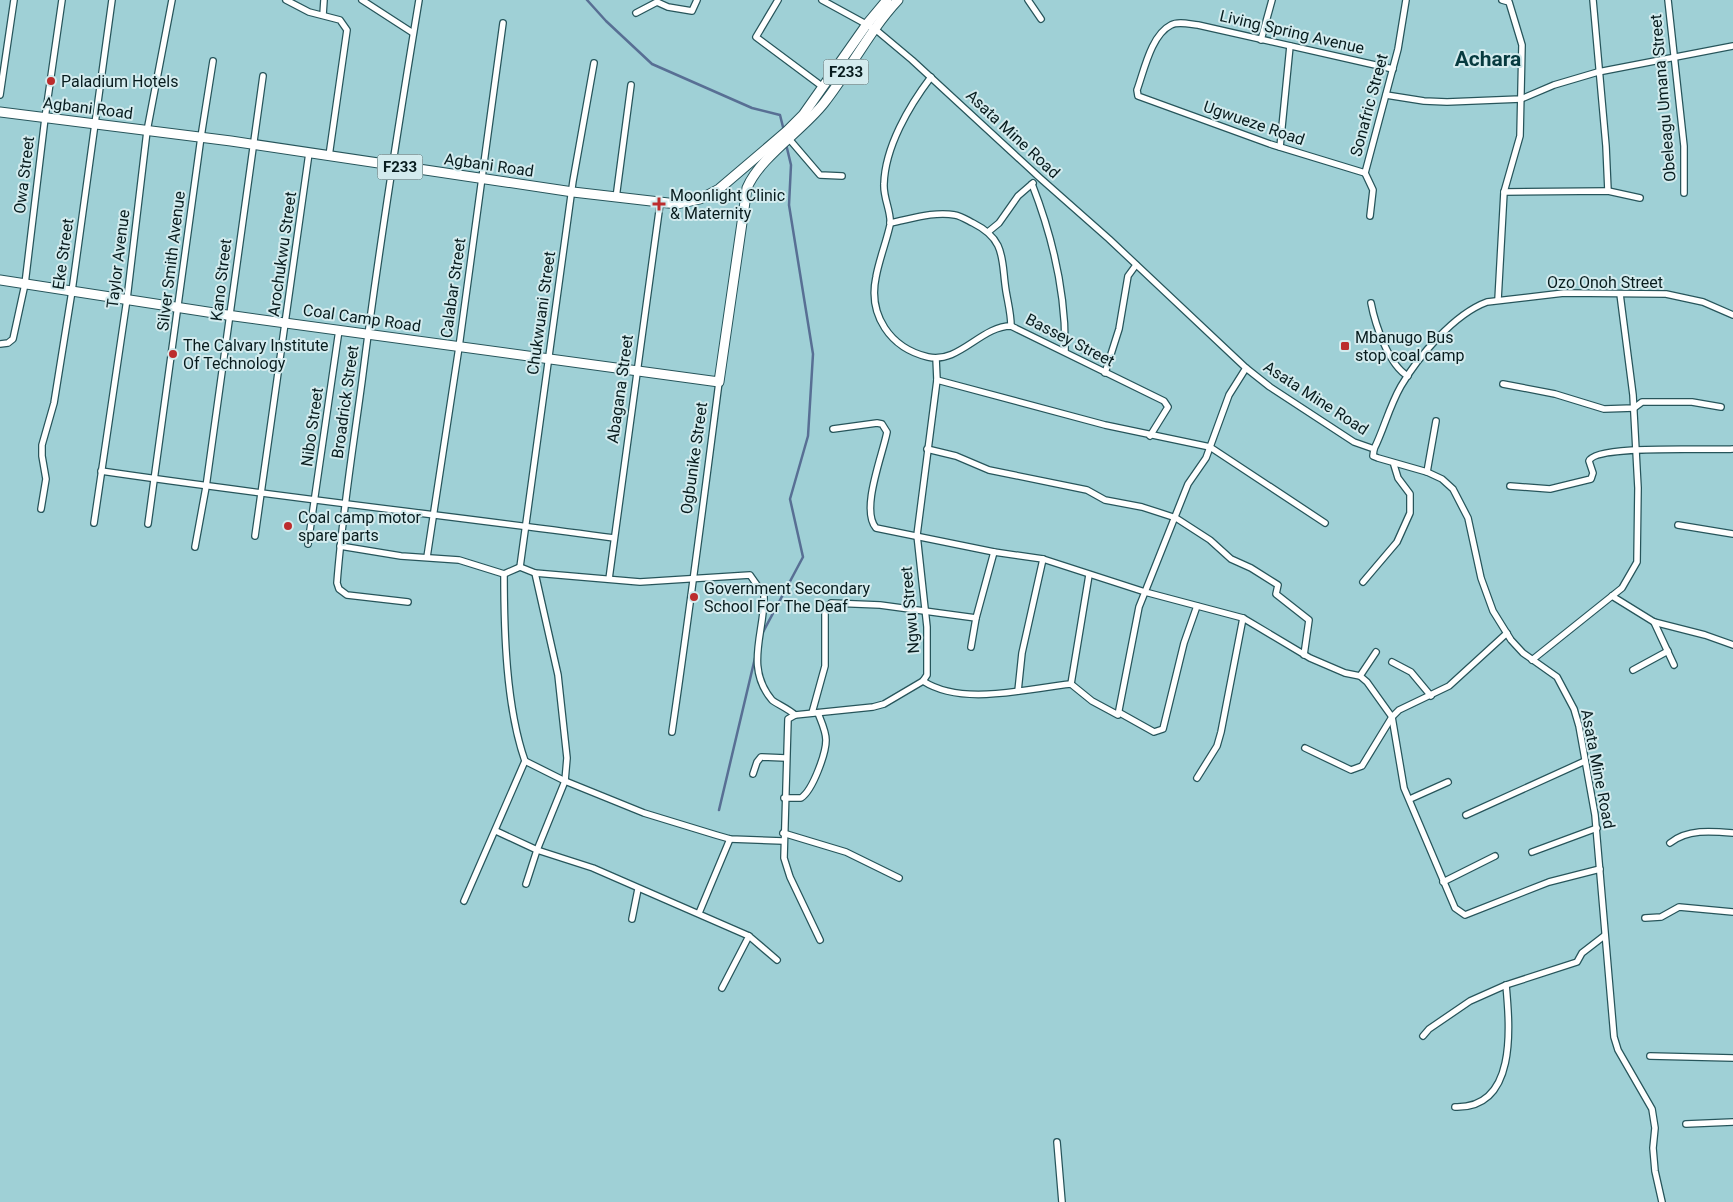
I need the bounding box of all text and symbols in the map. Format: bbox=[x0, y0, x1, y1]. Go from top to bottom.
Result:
street label: Living Spring Avenue bbox=[1218, 6, 1366, 58]
street label: Obeleagu Umana Street bbox=[1646, 13, 1680, 183]
district label: Achara bbox=[1455, 47, 1521, 71]
street label: Sonafric Street bbox=[1346, 52, 1392, 158]
road number: F233 bbox=[824, 60, 868, 84]
place label: Paladium Hotels bbox=[61, 72, 178, 91]
marker: Paladium Hotels bbox=[45, 75, 57, 87]
street label: Asata Mine Road bbox=[962, 86, 1064, 182]
street label: Agbani Road bbox=[42, 93, 134, 123]
street label: Ugwueze Road bbox=[1201, 97, 1307, 149]
street label: Owa Street bbox=[10, 135, 38, 215]
street label: Agbani Road bbox=[443, 149, 535, 181]
road number: F233 bbox=[378, 154, 422, 180]
place label: Moonlight Clinic & Maternity bbox=[670, 186, 785, 223]
street label: Silver Smith Avenue bbox=[153, 190, 189, 332]
street label: Arochukwu Street bbox=[264, 190, 300, 318]
marker: Moonlight Clinic & Maternity bbox=[652, 197, 666, 211]
street label: Taylor Avenue bbox=[103, 208, 133, 310]
street label: Eke Street bbox=[49, 217, 77, 291]
street label: Calabar Street bbox=[437, 237, 469, 339]
street label: Kano Street bbox=[207, 238, 235, 322]
street label: Chukwuani Street bbox=[523, 250, 559, 376]
street label: Ozo Onoh Street bbox=[1547, 273, 1663, 292]
street label: Coal Camp Road bbox=[302, 300, 422, 336]
street label: Bassey Street bbox=[1022, 309, 1118, 371]
place label: Mbanugo Bus stop coal camp bbox=[1355, 328, 1465, 365]
street label: Abagana Street bbox=[603, 333, 637, 445]
place label: The Calvary Institute Of Technology bbox=[183, 336, 329, 373]
marker: Mbanugo Bus stop coal camp bbox=[1339, 340, 1351, 352]
street label: Broadrick Street bbox=[328, 344, 362, 460]
marker: The Calvary Institute Of Technology bbox=[167, 348, 179, 360]
street label: Asata Mine Road bbox=[1260, 357, 1372, 439]
street label: Nibo Street bbox=[297, 386, 327, 468]
street label: Ogbunike Street bbox=[677, 401, 711, 515]
place label: Coal camp motor spare parts bbox=[298, 508, 422, 545]
marker: Coal camp motor spare parts bbox=[282, 520, 294, 532]
street label: Ngwu Street bbox=[897, 566, 923, 654]
place label: Government Secondary School For The Deaf bbox=[704, 579, 870, 616]
marker: Government Secondary School For The Deaf bbox=[688, 591, 700, 603]
street label: Asata Mine Road bbox=[1577, 708, 1619, 830]

